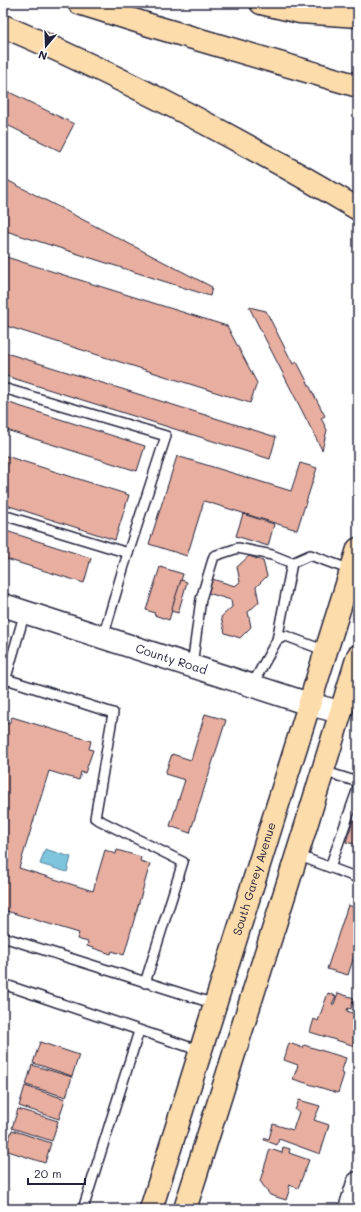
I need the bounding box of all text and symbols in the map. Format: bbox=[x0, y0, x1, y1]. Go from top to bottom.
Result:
north arrow bbox=[26, 26, 66, 66]
text: N bbox=[36, 47, 49, 64]
street label: County Road bbox=[134, 639, 210, 678]
street label: South Garey Avenue bbox=[228, 820, 279, 937]
scale bar bbox=[28, 1160, 85, 1186]
text: 20 m bbox=[34, 1165, 62, 1181]

